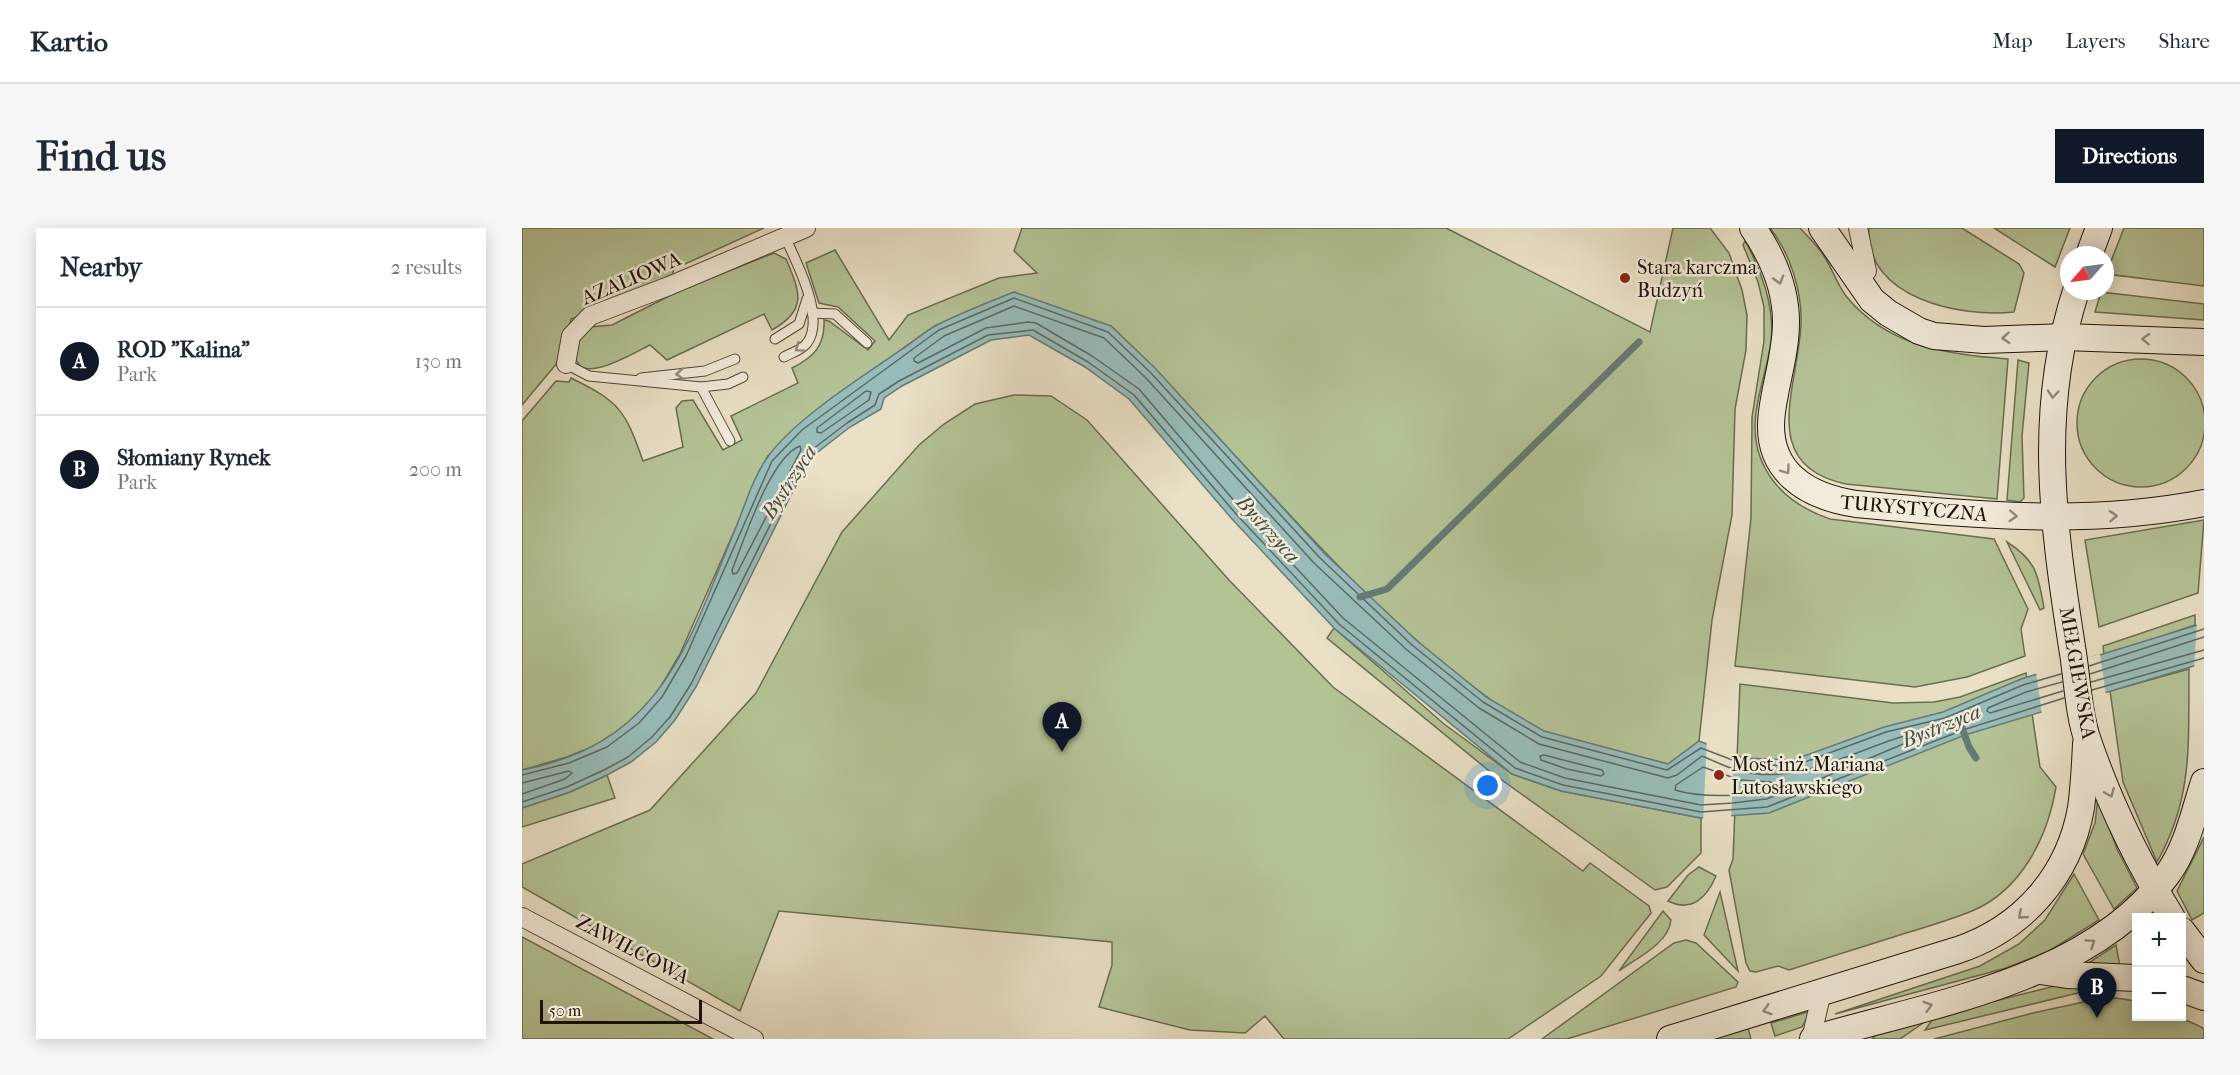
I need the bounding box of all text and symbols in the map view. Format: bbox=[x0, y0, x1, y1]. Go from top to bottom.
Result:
text: Kartio bbox=[30, 25, 108, 58]
text: Map bbox=[1992, 29, 2033, 53]
text: Layers bbox=[2066, 29, 2125, 53]
text: Share bbox=[2158, 29, 2210, 53]
button: Directions bbox=[2055, 129, 2204, 183]
text: Find us bbox=[36, 132, 166, 181]
north arrow bbox=[2060, 246, 2114, 300]
street label: AZALIOWA bbox=[577, 247, 685, 310]
text: Nearby bbox=[60, 252, 142, 283]
text: 2 results bbox=[391, 256, 462, 279]
place label: Stara karczma Budzyń bbox=[1637, 256, 1758, 302]
marker: Stara karczma Budzyń bbox=[1618, 271, 1632, 285]
one-way arrow bbox=[1772, 274, 1784, 285]
one-way arrow bbox=[2001, 331, 2010, 344]
one-way arrow bbox=[2141, 332, 2150, 345]
text: ROD "Kalina" bbox=[117, 337, 250, 363]
one-way arrow bbox=[795, 341, 806, 352]
text: A bbox=[73, 350, 86, 373]
text: 130 m bbox=[415, 350, 462, 373]
text: Park bbox=[117, 363, 157, 386]
one-way arrow bbox=[675, 367, 684, 380]
one-way arrow bbox=[2047, 390, 2060, 399]
water label: Bystrzyca bbox=[756, 441, 822, 524]
text: Słomiany Rynek bbox=[117, 445, 270, 471]
text: B bbox=[73, 458, 86, 481]
text: 200 m bbox=[409, 458, 462, 481]
one-way arrow bbox=[1779, 463, 1790, 474]
text: Park bbox=[117, 471, 157, 494]
water label: Bystrzyca bbox=[1231, 489, 1305, 568]
street label: TURYSTYCZNA bbox=[1839, 491, 1990, 526]
one-way arrow bbox=[2009, 510, 2018, 523]
one-way arrow bbox=[2109, 510, 2118, 523]
street label: MEŁGIEWSKA bbox=[2055, 605, 2101, 742]
water label: Bystrzyca bbox=[1897, 699, 1984, 753]
pin: A bbox=[1042, 702, 1082, 752]
place label: Most inż. Mariana Lutosławskiego bbox=[1731, 753, 1885, 799]
marker: Most inż. Mariana Lutosławskiego bbox=[1712, 768, 1726, 782]
your location bbox=[1473, 771, 1502, 800]
one-way arrow bbox=[2103, 786, 2115, 797]
one-way arrow bbox=[2018, 907, 2029, 918]
street label: ZAWILCOWA bbox=[572, 910, 694, 989]
map controls bbox=[2132, 913, 2186, 1021]
button: + bbox=[2132, 913, 2186, 967]
one-way arrow bbox=[2085, 939, 2095, 951]
button: − bbox=[2132, 967, 2186, 1021]
pin: B bbox=[2078, 968, 2116, 1018]
scale bar bbox=[540, 997, 702, 1024]
text: 50 m bbox=[549, 1001, 581, 1020]
one-way arrow bbox=[1922, 1001, 1933, 1013]
one-way arrow bbox=[1762, 1003, 1772, 1015]

